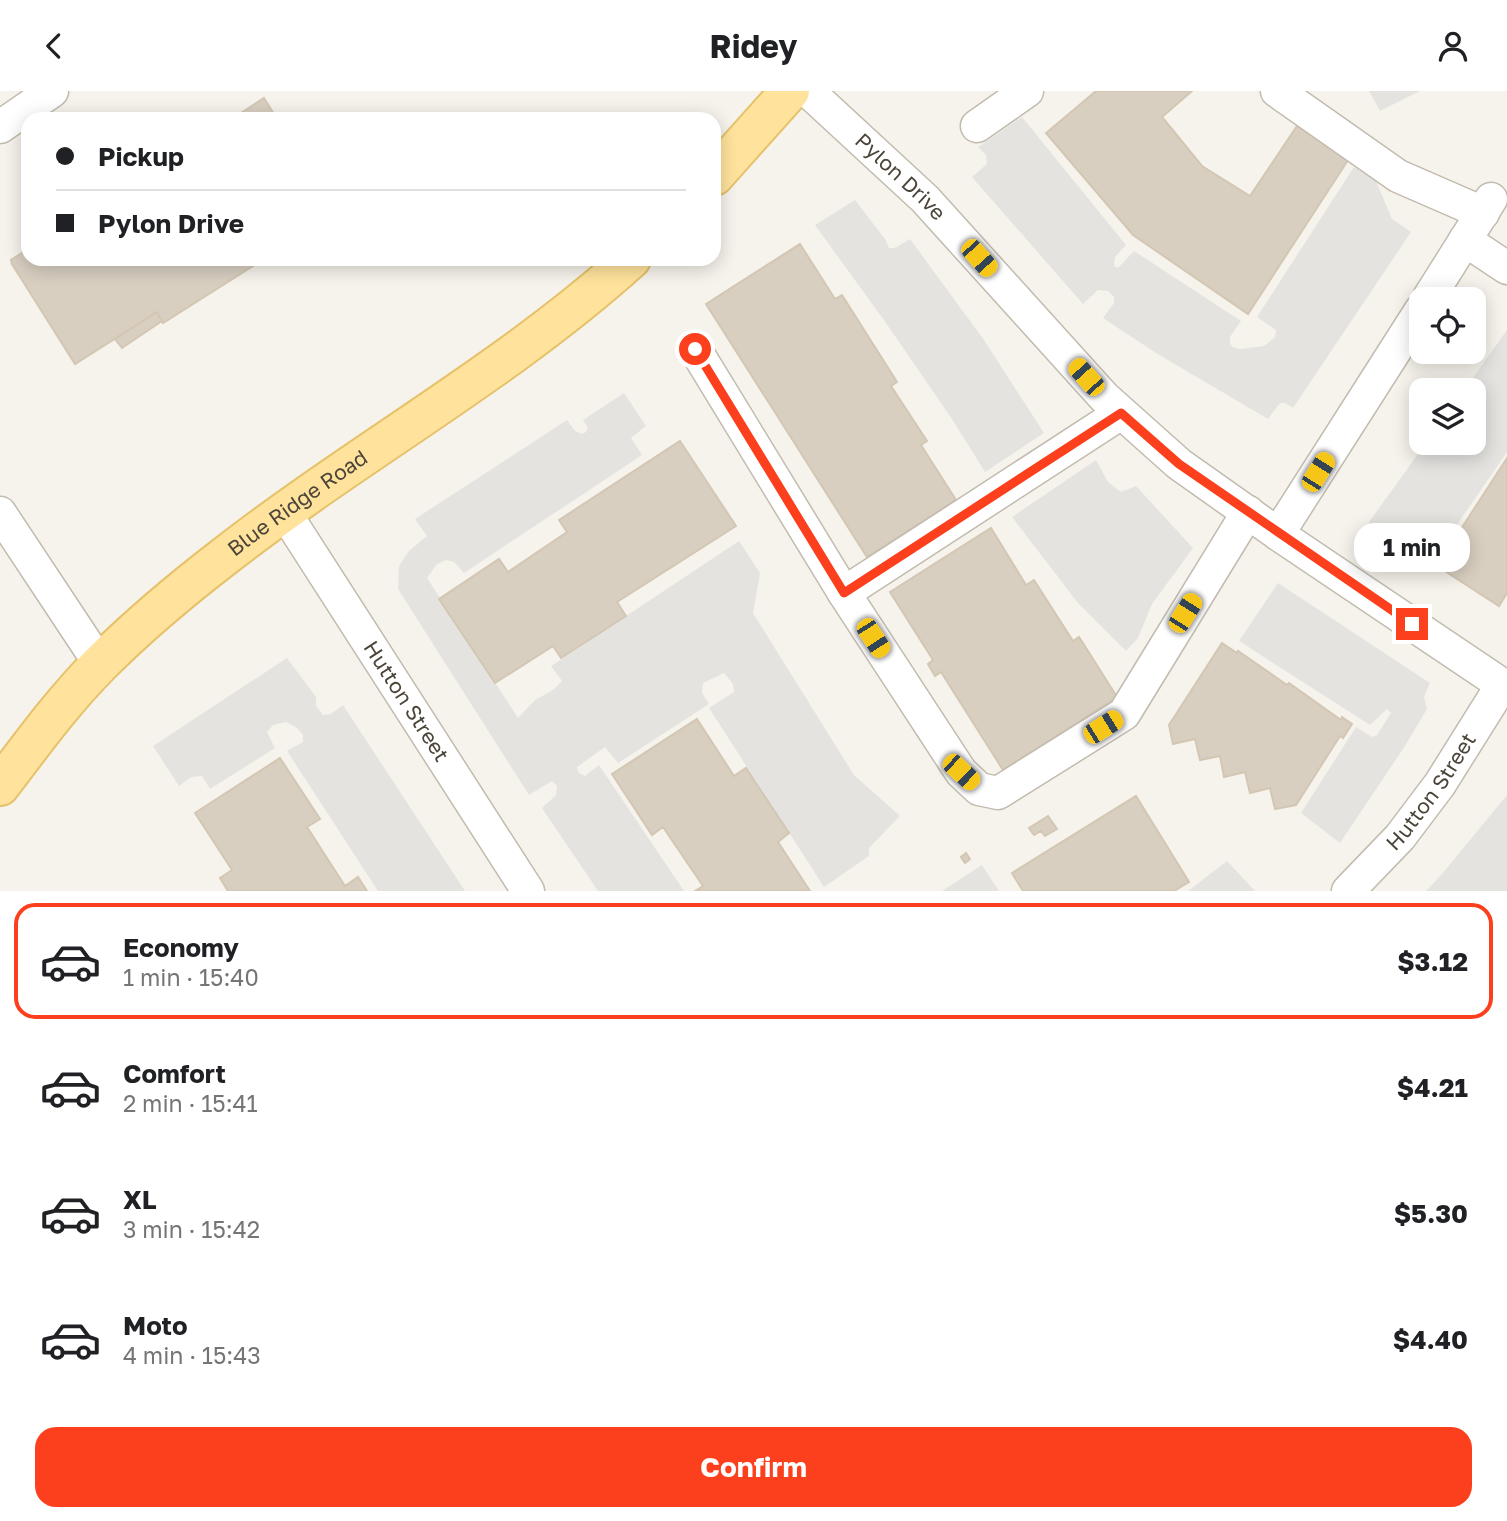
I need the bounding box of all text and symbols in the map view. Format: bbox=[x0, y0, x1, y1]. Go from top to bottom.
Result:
icon: back bbox=[35, 27, 73, 65]
text: Ridey bbox=[709, 27, 798, 65]
icon: person bbox=[1434, 27, 1472, 65]
street label: Pylon Drive bbox=[850, 127, 952, 225]
text: Pickup bbox=[98, 141, 184, 172]
text: Pylon Drive bbox=[98, 208, 244, 239]
car bbox=[958, 235, 1001, 281]
map controls bbox=[1409, 287, 1486, 455]
button: locate bbox=[1409, 287, 1486, 364]
route start bbox=[679, 333, 711, 365]
car bbox=[1065, 354, 1108, 400]
button: layers bbox=[1409, 378, 1486, 455]
street label: Blue Ridge Road bbox=[222, 444, 372, 561]
car bbox=[1298, 449, 1339, 495]
callout: 1 min bbox=[1354, 523, 1470, 571]
text: 1 min bbox=[1383, 533, 1441, 561]
car bbox=[1165, 590, 1206, 636]
route end bbox=[1396, 608, 1428, 640]
car bbox=[853, 615, 894, 661]
street label: Hutton Street bbox=[359, 636, 455, 766]
car bbox=[1080, 707, 1127, 747]
street label: Hutton Street bbox=[1380, 728, 1481, 855]
car bbox=[939, 750, 984, 794]
icon: car bbox=[39, 930, 102, 993]
text: Economy bbox=[123, 932, 239, 963]
text: $3.12 bbox=[1397, 946, 1468, 977]
text: 1 min · 15:40 bbox=[123, 963, 259, 991]
icon: car bbox=[39, 1056, 102, 1119]
text: Comfort bbox=[123, 1058, 226, 1089]
text: $4.21 bbox=[1397, 1072, 1468, 1103]
text: 2 min · 15:41 bbox=[123, 1089, 258, 1117]
icon: car bbox=[39, 1182, 102, 1245]
text: XL bbox=[123, 1184, 157, 1215]
text: $5.30 bbox=[1394, 1198, 1468, 1229]
text: 3 min · 15:42 bbox=[123, 1215, 260, 1243]
icon: car bbox=[39, 1308, 102, 1371]
text: Moto bbox=[123, 1310, 188, 1341]
text: $4.40 bbox=[1393, 1324, 1468, 1355]
text: 4 min · 15:43 bbox=[123, 1341, 261, 1369]
button: Confirm bbox=[35, 1427, 1472, 1507]

